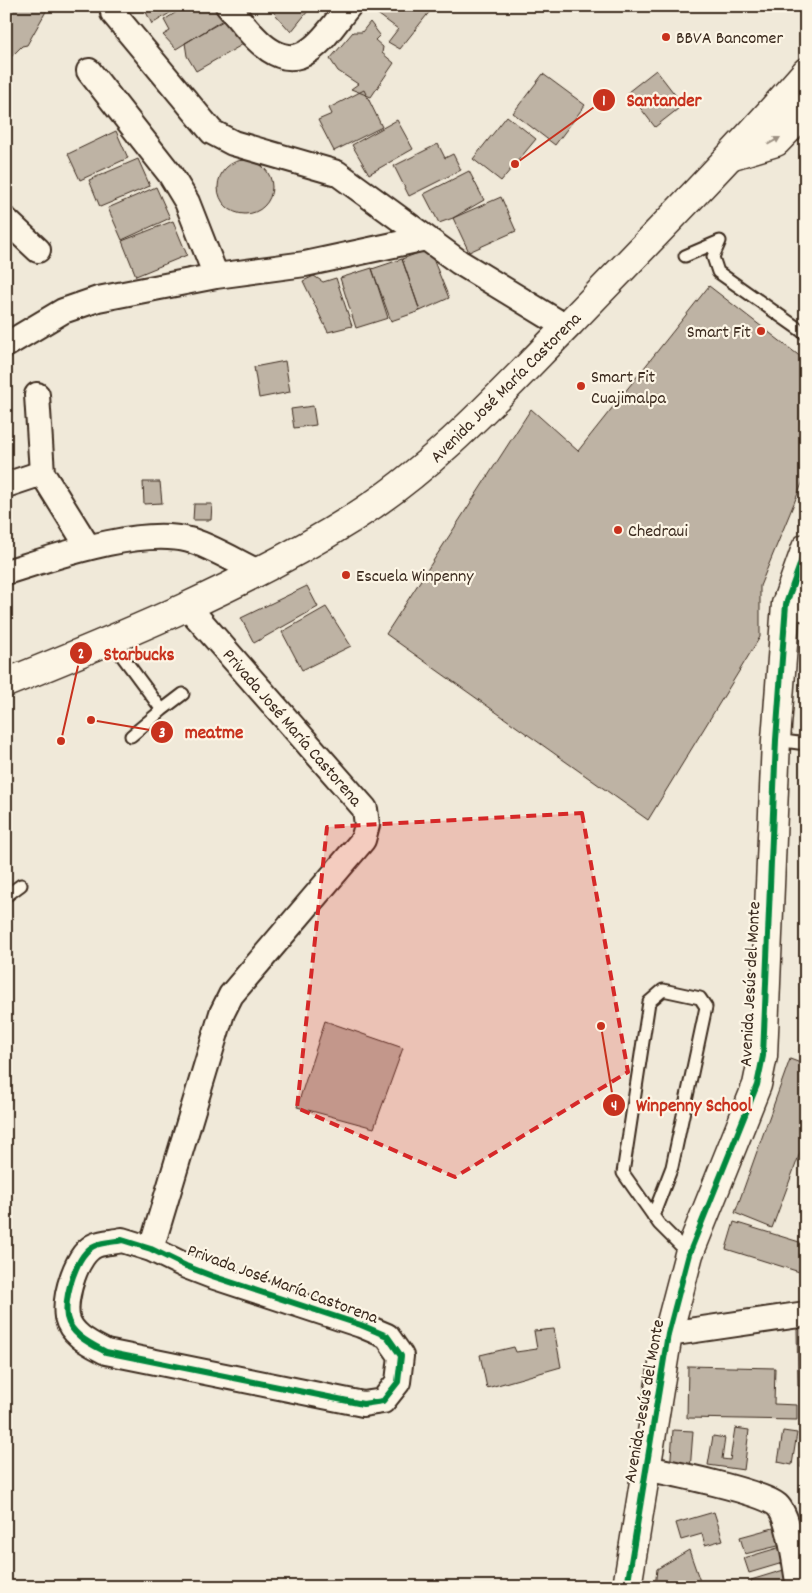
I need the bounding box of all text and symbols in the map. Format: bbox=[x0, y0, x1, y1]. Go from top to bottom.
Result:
place label: BBVA Bancomer bbox=[676, 27, 783, 52]
marker: BBVA Bancomer bbox=[660, 31, 672, 43]
callout: Santander bbox=[591, 83, 711, 117]
text: Santander bbox=[626, 89, 702, 116]
text: 1 bbox=[602, 91, 606, 113]
one-way arrow bbox=[767, 137, 782, 145]
street label: Avenida José María Castorena bbox=[426, 307, 588, 470]
place label: Smart Fit bbox=[687, 321, 751, 346]
marker: Smart Fit bbox=[755, 325, 767, 337]
place label: Smart Fit Cuajimalpa bbox=[591, 366, 666, 412]
marker: Smart Fit Cuajimalpa bbox=[575, 380, 587, 392]
place label: Chedraui bbox=[628, 520, 688, 545]
marker: Chedraui bbox=[612, 524, 624, 536]
place label: Escuela Winpenny bbox=[356, 565, 474, 590]
marker: Escuela Winpenny bbox=[340, 569, 352, 581]
callout: Starbucks bbox=[69, 636, 185, 670]
text: Starbucks bbox=[103, 643, 175, 670]
text: 2 bbox=[78, 644, 84, 666]
street label: Privada José María Castorena bbox=[216, 644, 367, 813]
callout: meatme bbox=[150, 715, 253, 749]
text: meatme bbox=[185, 721, 243, 748]
text: 3 bbox=[159, 723, 166, 745]
street label: Avenida Jesús del Monte bbox=[735, 901, 768, 1067]
callout: Winpenny School bbox=[601, 1088, 762, 1122]
text: Winpenny School bbox=[636, 1094, 752, 1121]
text: 4 bbox=[611, 1096, 617, 1118]
street label: Privada José María Castorena bbox=[183, 1239, 382, 1332]
street label: Avenida Jesús del Monte bbox=[619, 1318, 672, 1485]

